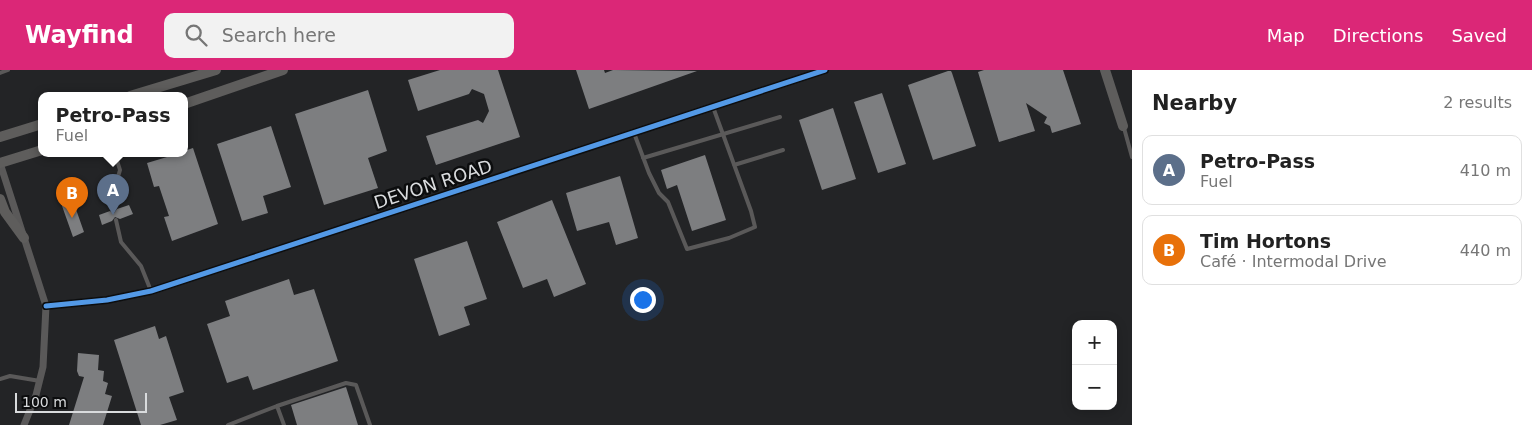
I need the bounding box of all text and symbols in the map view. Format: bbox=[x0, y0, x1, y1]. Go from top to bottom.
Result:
search box bbox=[164, 13, 514, 58]
text: Wayfind bbox=[25, 21, 134, 49]
icon: search bbox=[182, 21, 210, 49]
text: Search here bbox=[222, 24, 336, 46]
text: Map bbox=[1267, 25, 1305, 46]
text: Directions bbox=[1333, 25, 1423, 46]
text: Saved bbox=[1451, 25, 1507, 46]
text: Nearby bbox=[1152, 91, 1237, 115]
popup bbox=[38, 92, 188, 157]
text: 2 results bbox=[1443, 93, 1512, 112]
text: Petro-Pass bbox=[55, 104, 171, 126]
text: Fuel bbox=[55, 126, 88, 145]
text: Petro-Pass bbox=[1200, 150, 1315, 172]
street label: DEVON ROAD bbox=[371, 155, 495, 213]
text: A bbox=[1163, 161, 1175, 180]
text: 410 m bbox=[1460, 161, 1511, 180]
text: Fuel bbox=[1200, 172, 1233, 191]
pin: A bbox=[97, 174, 129, 215]
pin: B bbox=[56, 177, 88, 218]
text: Tim Hortons bbox=[1200, 230, 1331, 252]
text: B bbox=[1163, 241, 1175, 260]
text: 440 m bbox=[1460, 241, 1511, 260]
text: Café · Intermodal Drive bbox=[1200, 252, 1387, 271]
your location bbox=[630, 287, 656, 313]
map controls bbox=[1072, 320, 1117, 410]
button: + bbox=[1072, 320, 1117, 365]
button: − bbox=[1072, 365, 1117, 410]
scale bar bbox=[15, 390, 148, 413]
text: 100 m bbox=[22, 394, 67, 410]

